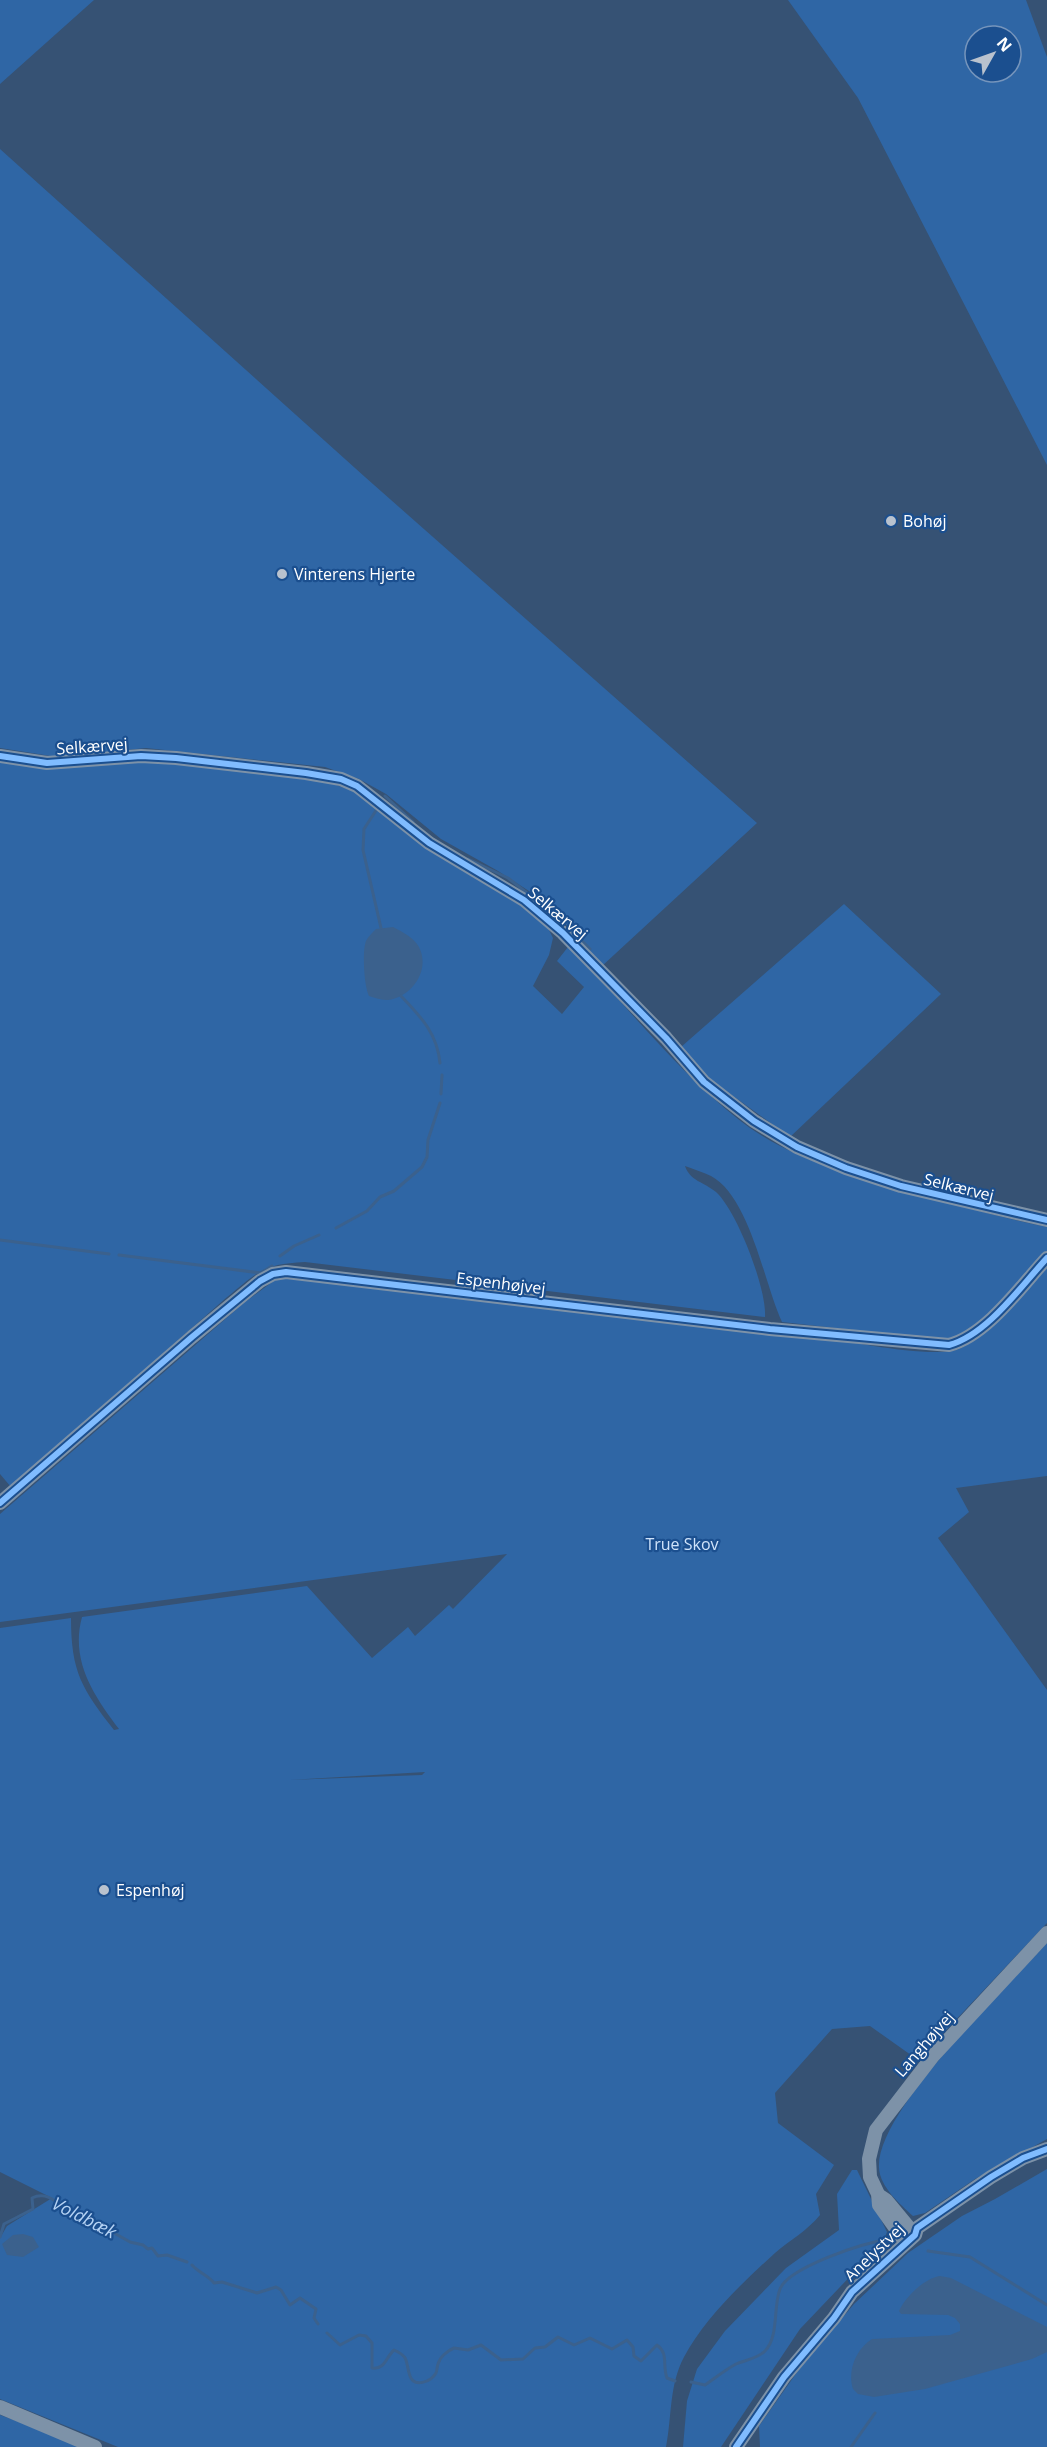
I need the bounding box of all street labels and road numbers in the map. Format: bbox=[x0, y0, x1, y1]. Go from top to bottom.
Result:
street label: Selkærvej bbox=[56, 733, 128, 759]
street label: Selkærvej bbox=[524, 882, 592, 944]
street label: Selkærvej bbox=[922, 1168, 996, 1206]
street label: Espenhøjvej bbox=[455, 1267, 547, 1299]
street label: Langhøjvej bbox=[889, 2007, 959, 2081]
street label: Anelystvej bbox=[839, 2218, 909, 2286]

